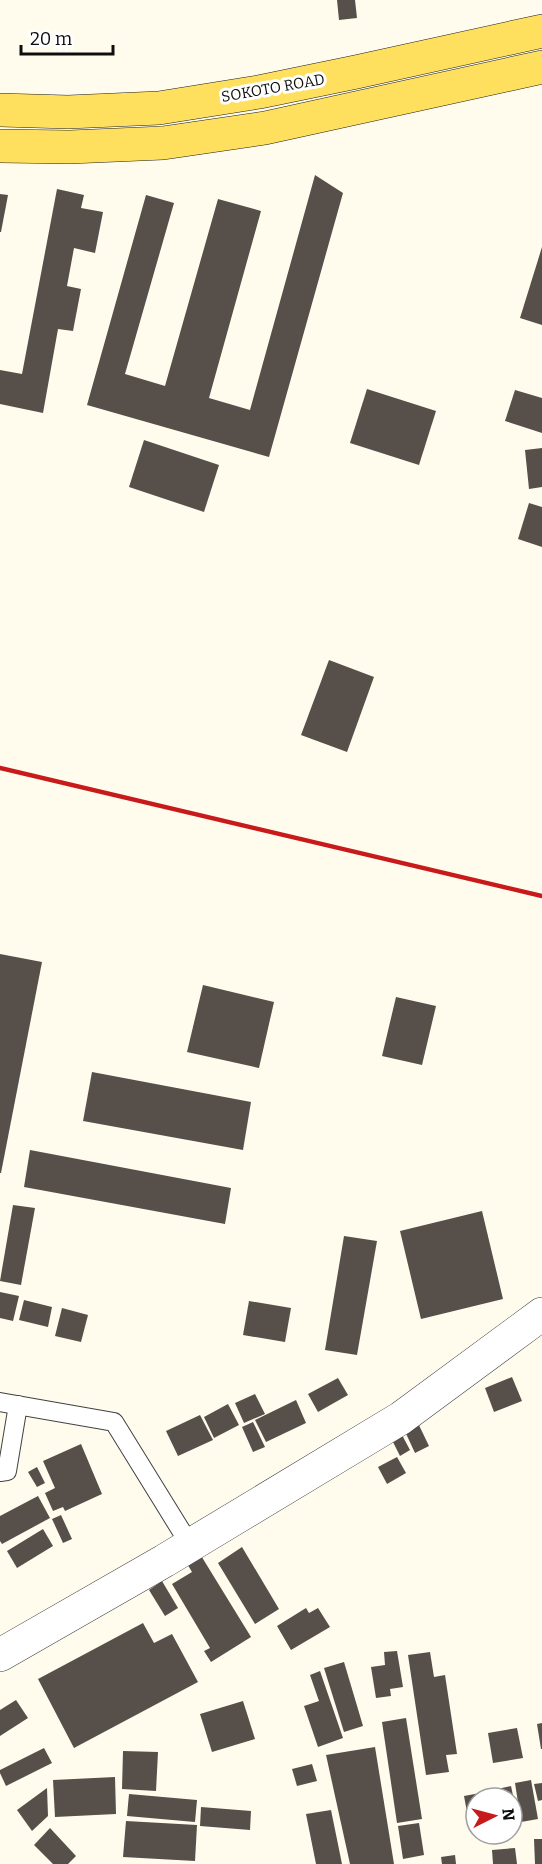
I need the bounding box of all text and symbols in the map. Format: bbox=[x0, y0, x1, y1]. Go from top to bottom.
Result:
scale bar bbox=[21, 18, 112, 56]
text: 20 m bbox=[30, 28, 72, 50]
street label: SOKOTO ROAD bbox=[220, 70, 326, 106]
north arrow bbox=[464, 1786, 524, 1846]
text: N bbox=[498, 1807, 519, 1822]

